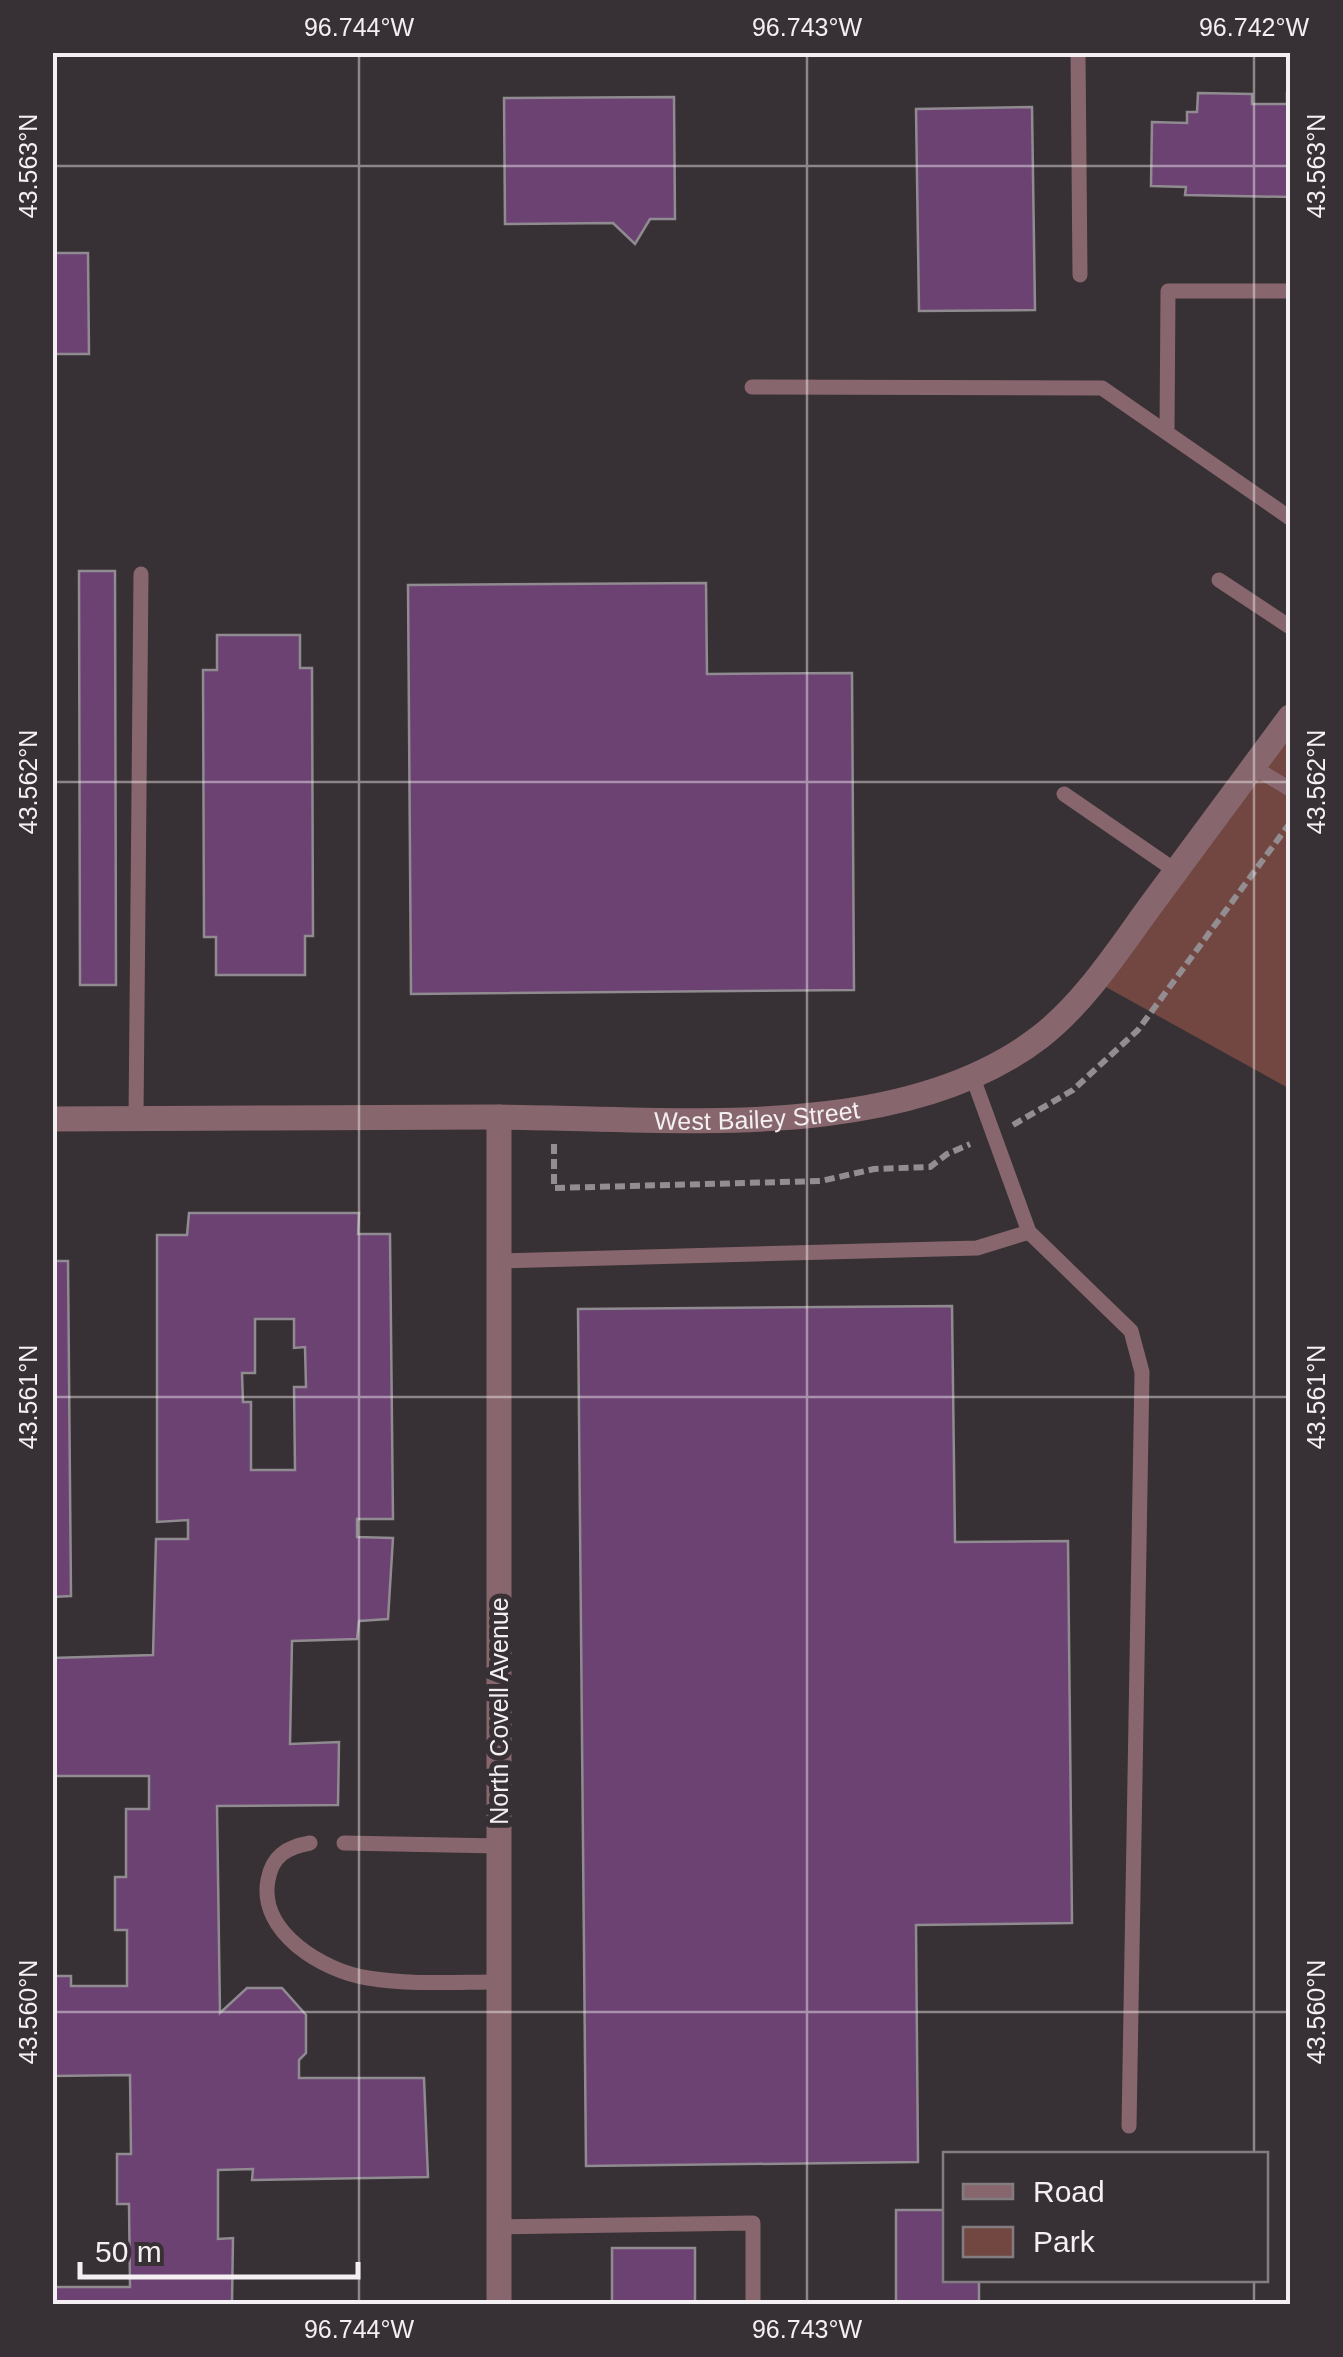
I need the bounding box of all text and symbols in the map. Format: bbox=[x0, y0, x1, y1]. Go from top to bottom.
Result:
text: 96.744°W bbox=[304, 13, 414, 41]
text: 96.743°W bbox=[752, 13, 862, 41]
text: 96.742°W bbox=[1199, 13, 1309, 41]
text: 43.563°N bbox=[14, 114, 42, 218]
text: 43.563°N bbox=[1302, 114, 1330, 218]
text: 43.562°N bbox=[14, 730, 42, 834]
text: 43.562°N bbox=[1302, 730, 1330, 834]
street label: West Bailey Street bbox=[654, 1095, 861, 1135]
text: 43.561°N bbox=[14, 1345, 42, 1449]
text: 43.561°N bbox=[1302, 1345, 1330, 1449]
street label: North Covell Avenue bbox=[485, 1597, 513, 1825]
text: 43.560°N bbox=[14, 1960, 42, 2064]
text: 43.560°N bbox=[1302, 1960, 1330, 2064]
legend bbox=[943, 2152, 1268, 2282]
text: Road bbox=[1033, 2175, 1105, 2208]
scale bar bbox=[80, 2217, 358, 2279]
text: Park bbox=[1033, 2225, 1096, 2258]
text: 50 m bbox=[95, 2235, 162, 2268]
text: 96.744°W bbox=[304, 2315, 414, 2343]
text: 96.743°W bbox=[752, 2315, 862, 2343]

